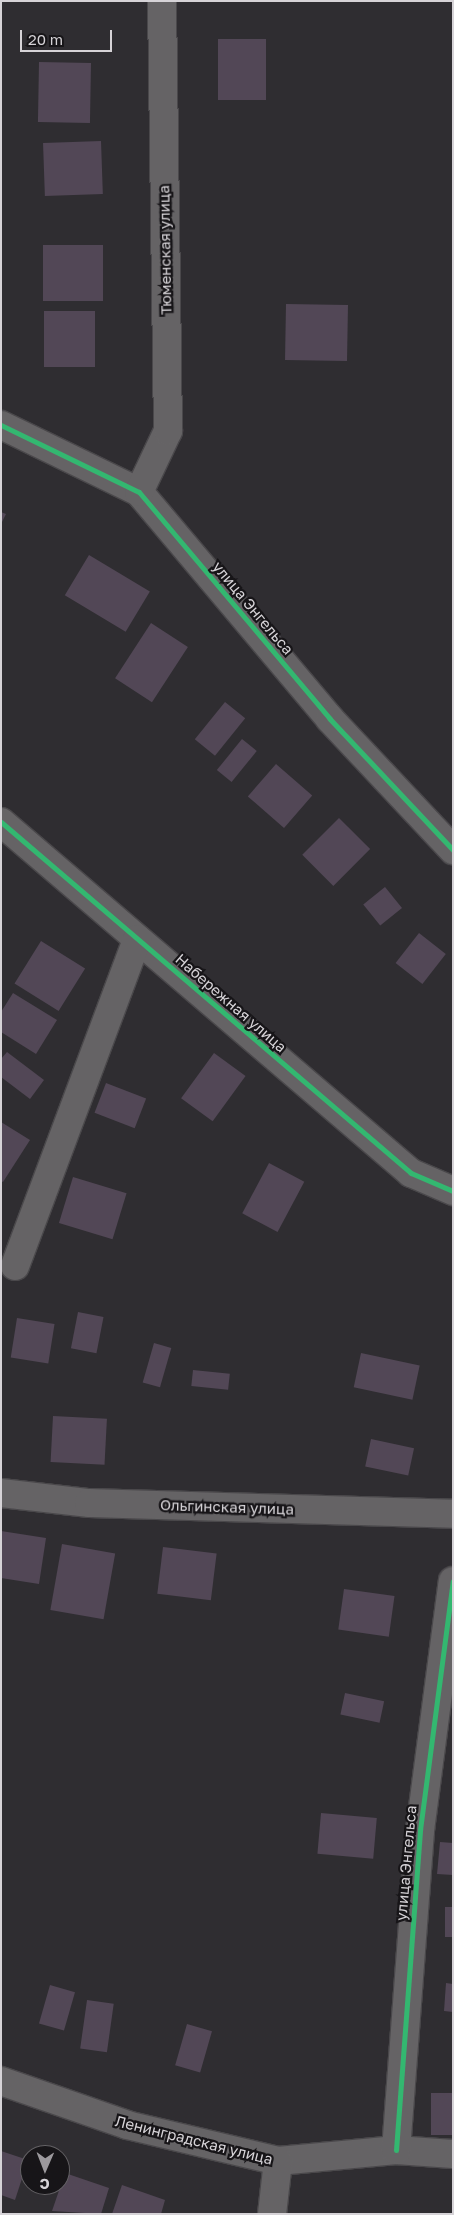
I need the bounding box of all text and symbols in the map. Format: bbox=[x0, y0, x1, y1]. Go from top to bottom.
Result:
scale bar bbox=[22, 20, 115, 52]
text: 20 m bbox=[28, 30, 63, 48]
street label: Тюменская улица bbox=[155, 185, 175, 315]
street label: улица Энгельса bbox=[209, 558, 297, 658]
street label: Набережная улица bbox=[172, 950, 290, 1056]
street label: Ольгинская улица bbox=[160, 1496, 294, 1518]
street label: улица Энгельса bbox=[392, 1805, 420, 1921]
street label: Ленинградская улица bbox=[113, 2112, 275, 2168]
north arrow bbox=[20, 2145, 70, 2195]
text: С bbox=[40, 2176, 50, 2193]

